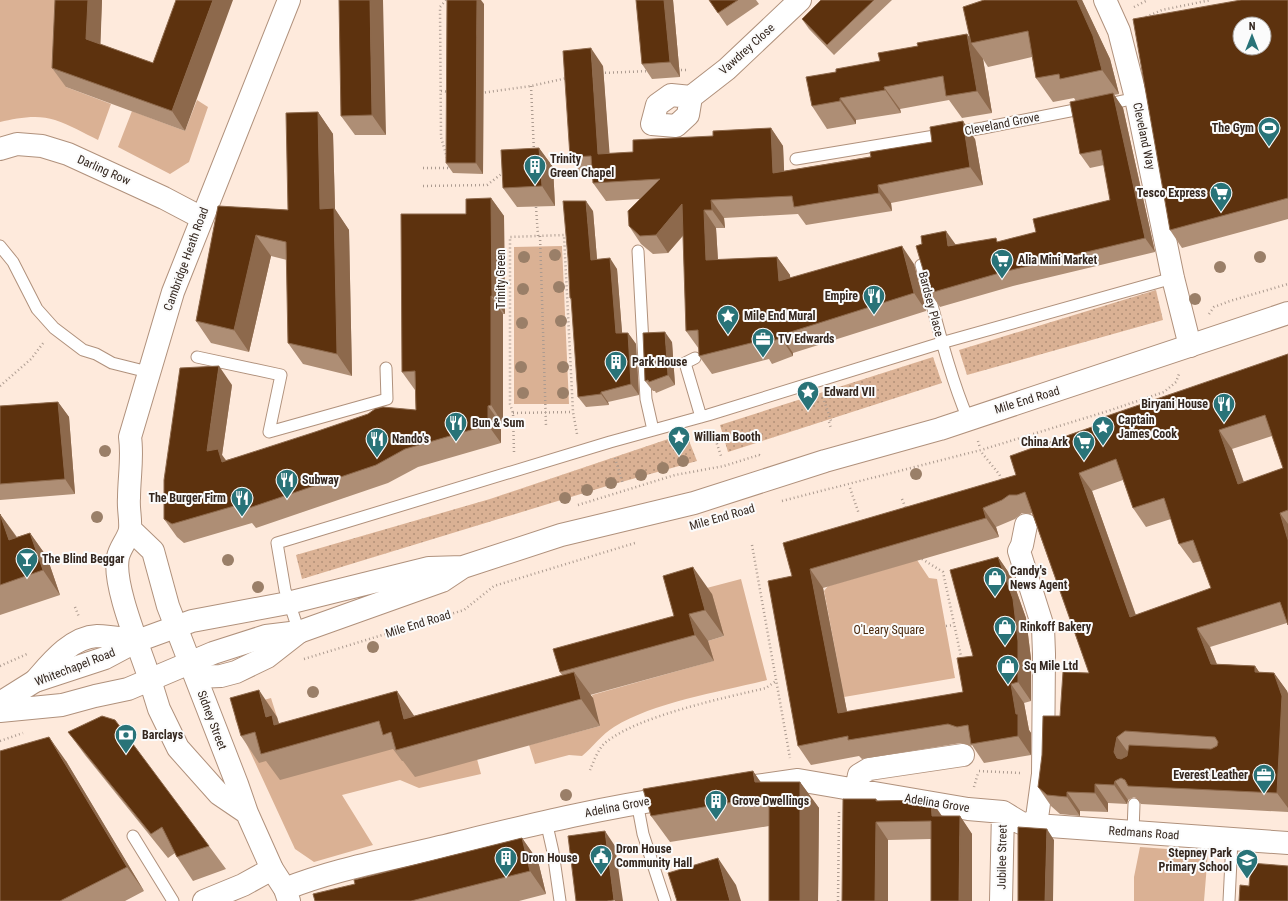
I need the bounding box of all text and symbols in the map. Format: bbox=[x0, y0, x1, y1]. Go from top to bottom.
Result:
north arrow bbox=[1232, 16, 1272, 56]
street label: Vawdrey Close bbox=[716, 20, 778, 77]
text: N bbox=[1249, 20, 1256, 33]
street label: Cleveland Way bbox=[1130, 101, 1158, 171]
street label: Cleveland Grove bbox=[963, 110, 1041, 138]
sports icon: The Gym bbox=[1256, 115, 1282, 148]
place label: The Gym bbox=[1212, 121, 1254, 135]
street label: Darling Row bbox=[75, 152, 133, 188]
place label: Trinity Green Chapel bbox=[550, 152, 614, 180]
building icon: Trinity Green Chapel bbox=[522, 153, 548, 186]
supermarket icon: Tesco Express bbox=[1208, 180, 1234, 213]
place label: Tesco Express bbox=[1137, 186, 1207, 200]
street label: Cambridge Heath Road bbox=[161, 205, 211, 313]
supermarket icon: Alia Mini Market bbox=[989, 247, 1015, 280]
street label: Trinity Green bbox=[494, 249, 508, 309]
place label: Alia Mini Market bbox=[1018, 253, 1098, 267]
street label: Bardsey Place bbox=[916, 270, 947, 338]
restaurant icon: Empire bbox=[861, 283, 887, 316]
place label: Empire bbox=[825, 289, 858, 303]
place icon: Mile End Mural bbox=[715, 303, 741, 336]
place label: Mile End Mural bbox=[744, 309, 816, 323]
office icon: TV Edwards bbox=[750, 326, 776, 359]
place label: TV Edwards bbox=[778, 332, 835, 346]
building icon: Park House bbox=[603, 349, 629, 382]
place label: Park House bbox=[632, 355, 688, 369]
place icon: Edward VII bbox=[795, 379, 821, 412]
street label: Mile End Road bbox=[993, 383, 1061, 417]
place label: Edward VII bbox=[824, 385, 875, 399]
restaurant icon: Biryani House bbox=[1211, 391, 1237, 424]
place label: Biryani House bbox=[1141, 397, 1208, 411]
restaurant icon: Bun & Sum bbox=[443, 410, 469, 443]
place label: Captain James Cook bbox=[1118, 413, 1177, 441]
place icon: Captain James Cook bbox=[1090, 414, 1116, 447]
place label: Bun & Sum bbox=[472, 416, 524, 430]
place icon: William Booth bbox=[666, 424, 692, 457]
restaurant icon: Nando's bbox=[364, 426, 390, 459]
supermarket icon: China Ark bbox=[1071, 429, 1097, 462]
place label: William Booth bbox=[694, 430, 761, 444]
place label: Nando's bbox=[392, 432, 430, 446]
place label: China Ark bbox=[1021, 435, 1068, 449]
restaurant icon: Subway bbox=[274, 467, 300, 500]
place label: Subway bbox=[302, 473, 339, 487]
restaurant icon: The Burger Firm bbox=[229, 485, 255, 518]
place label: The Burger Firm bbox=[148, 491, 226, 505]
street label: Mile End Road bbox=[688, 501, 756, 533]
bar icon: The Blind Beggar bbox=[14, 546, 40, 579]
place label: The Blind Beggar bbox=[42, 552, 125, 566]
place label: Candy's News Agent bbox=[1010, 564, 1068, 592]
shop icon: Candy's News Agent bbox=[982, 565, 1008, 598]
street label: Mile End Road bbox=[384, 607, 452, 641]
shop icon: Rinkoff Bakery bbox=[992, 614, 1018, 647]
place label: Rinkoff Bakery bbox=[1020, 620, 1092, 634]
park label: O'Leary Square bbox=[854, 623, 925, 637]
street label: Whitechapel Road bbox=[33, 645, 117, 689]
shop icon: Sq Mile Ltd bbox=[995, 653, 1021, 686]
place label: Sq Mile Ltd bbox=[1024, 659, 1078, 673]
street label: Sidney Street bbox=[194, 688, 230, 752]
bank icon: Barclays bbox=[113, 722, 139, 755]
place label: Barclays bbox=[142, 728, 184, 742]
office icon: Everest Leather bbox=[1251, 762, 1277, 795]
place label: Everest Leather bbox=[1173, 768, 1248, 782]
building icon: Grove Dwellings bbox=[703, 788, 729, 821]
street label: Adelina Grove bbox=[904, 791, 971, 815]
street label: Adelina Grove bbox=[583, 794, 651, 820]
place label: Grove Dwellings bbox=[732, 794, 810, 808]
street label: Jubilee Street bbox=[994, 824, 1010, 890]
street label: Redmans Road bbox=[1108, 824, 1180, 842]
place label: Dron House Community Hall bbox=[616, 842, 692, 870]
public building icon: Dron House Community Hall bbox=[588, 843, 614, 876]
building icon: Dron House bbox=[493, 845, 519, 878]
place label: Stepney Park Primary School bbox=[1159, 846, 1232, 874]
school or university icon: Stepney Park Primary School bbox=[1234, 847, 1260, 880]
place label: Dron House bbox=[522, 851, 578, 865]

